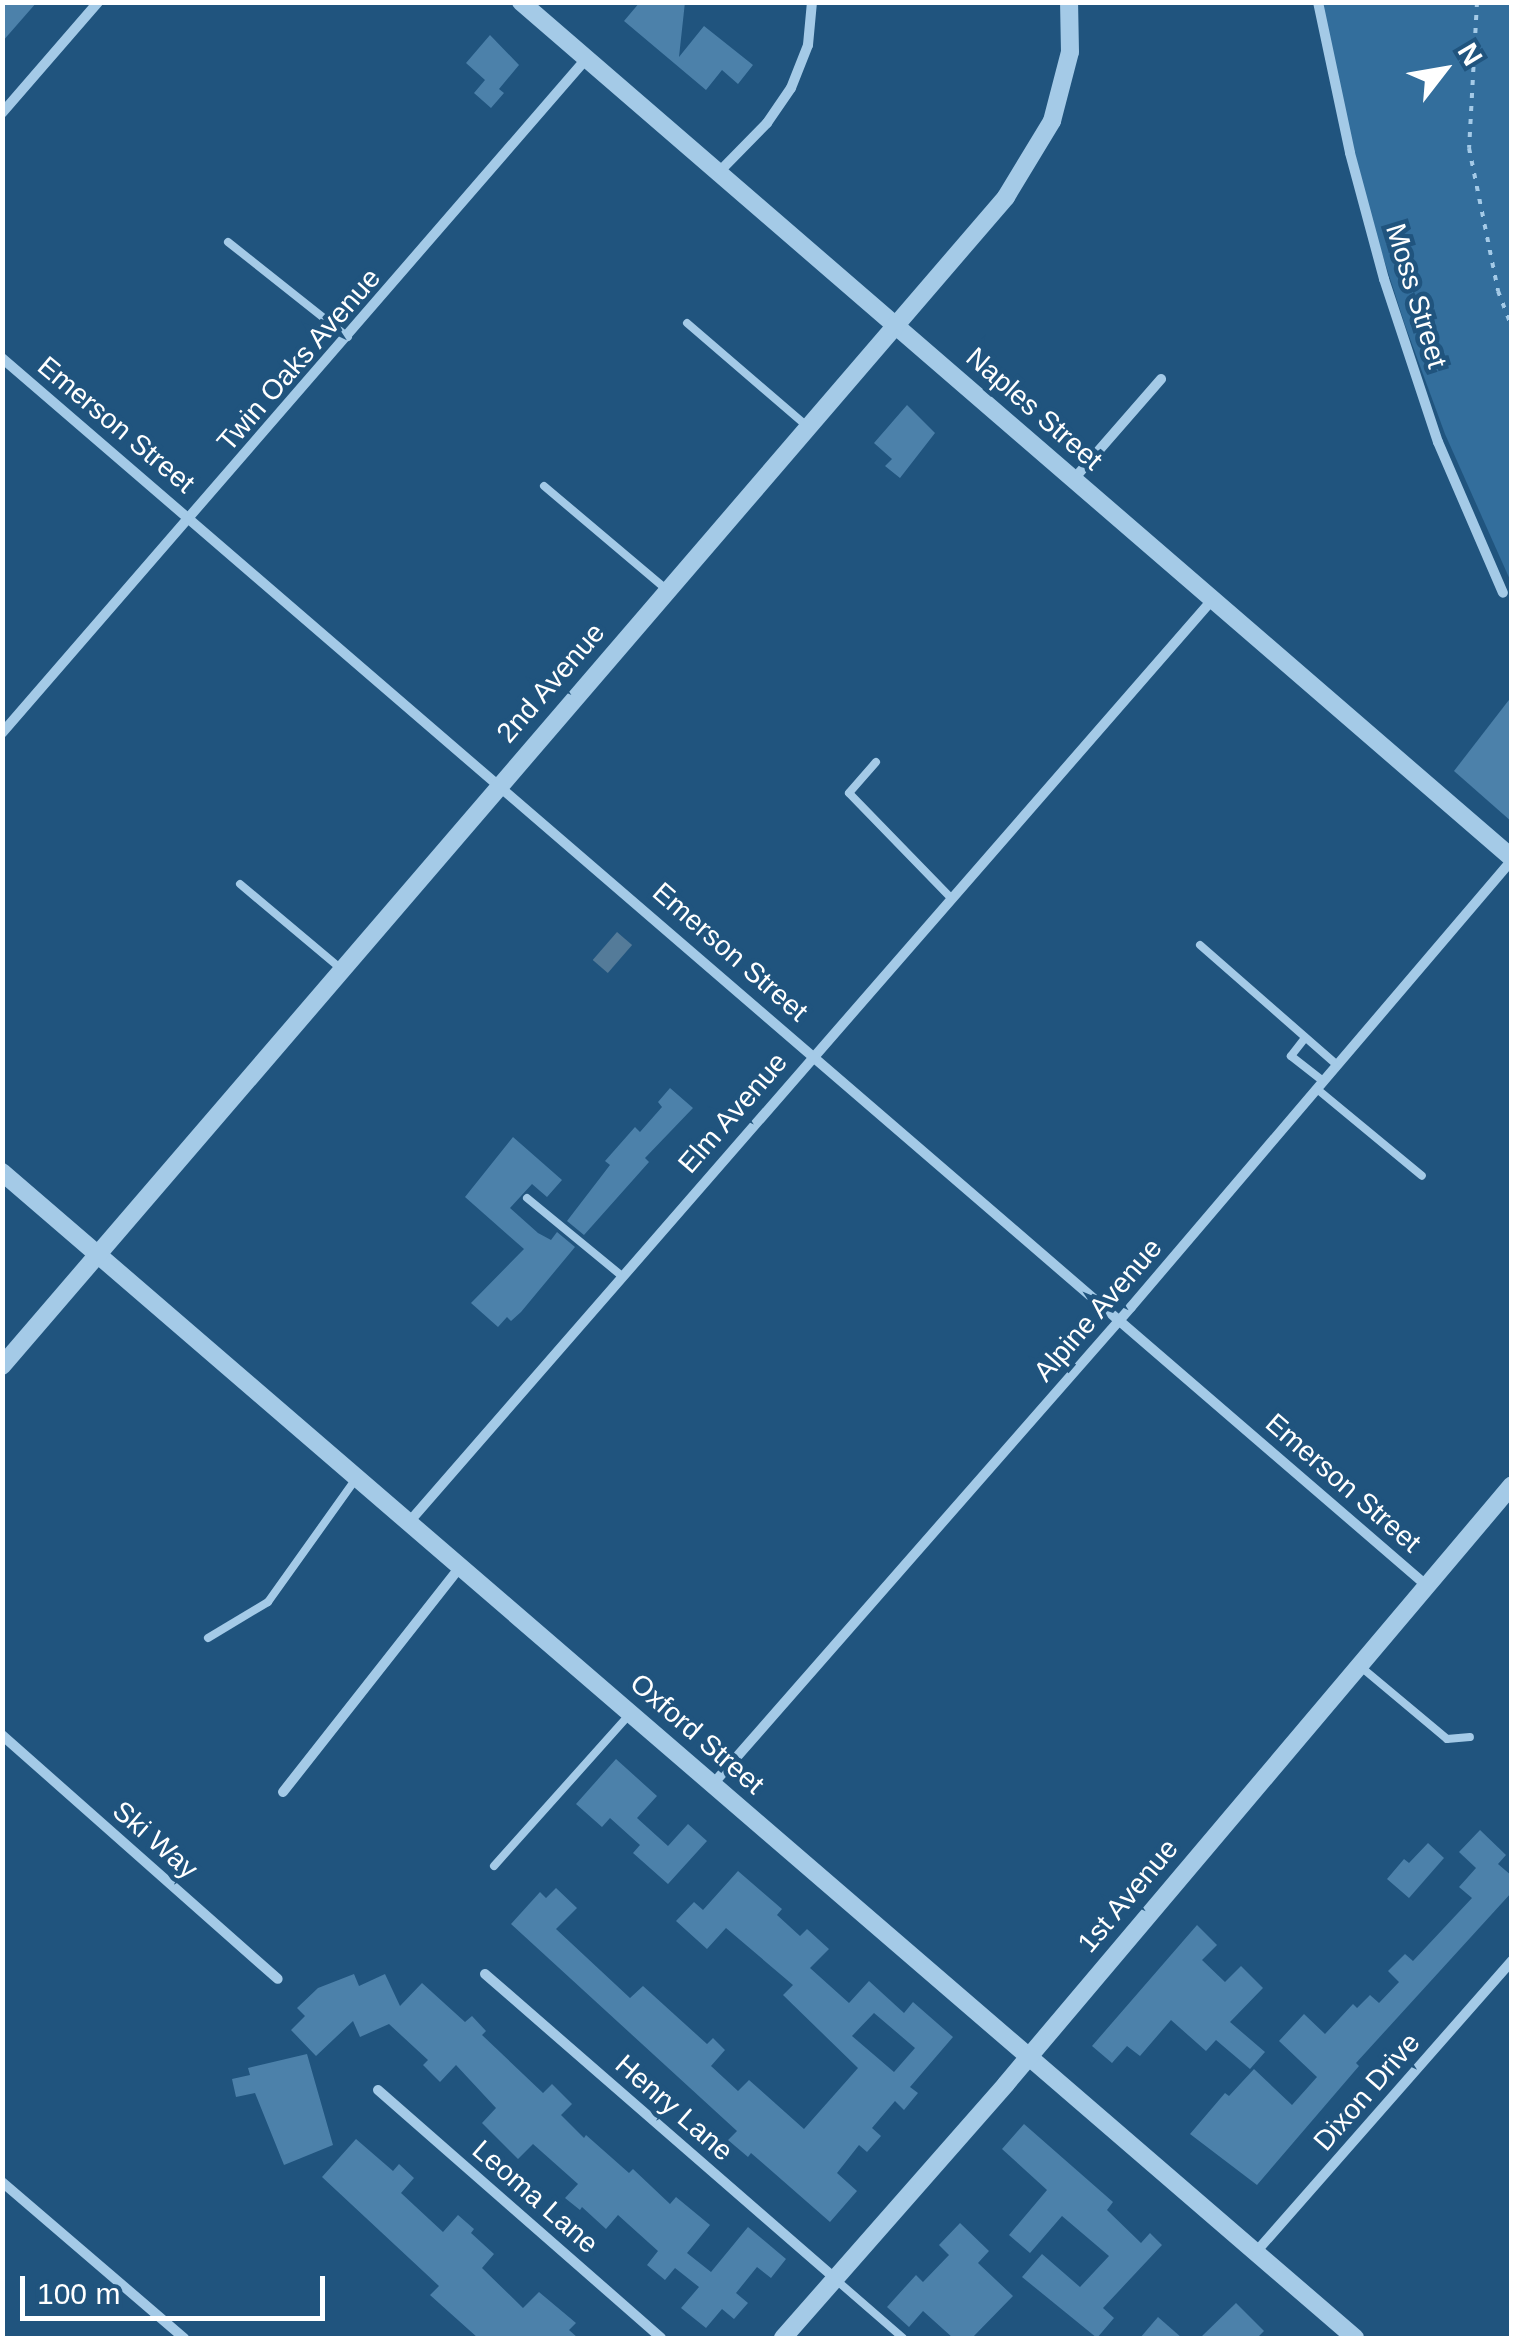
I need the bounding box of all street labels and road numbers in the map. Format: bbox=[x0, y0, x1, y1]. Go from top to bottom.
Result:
street label: Moss Street bbox=[1378, 220, 1454, 372]
street label: Twin Oaks Avenue bbox=[210, 261, 388, 459]
street label: Naples Street bbox=[959, 341, 1109, 477]
street label: Emerson Street bbox=[31, 350, 201, 500]
street label: 2nd Avenue bbox=[489, 616, 613, 750]
street label: Emerson Street bbox=[646, 876, 814, 1028]
street label: Elm Avenue bbox=[671, 1045, 795, 1181]
street label: Alpine Avenue bbox=[1026, 1231, 1170, 1389]
street label: Emerson Street bbox=[1259, 1407, 1427, 1559]
street label: Oxford Street bbox=[623, 1667, 771, 1801]
street label: Ski Way bbox=[106, 1794, 204, 1886]
street label: 1st Avenue bbox=[1070, 1832, 1186, 1960]
street label: Dixon Drive bbox=[1307, 2026, 1427, 2158]
street label: Henry Lane bbox=[608, 2048, 740, 2168]
street label: Leoma Lane bbox=[465, 2133, 605, 2261]

